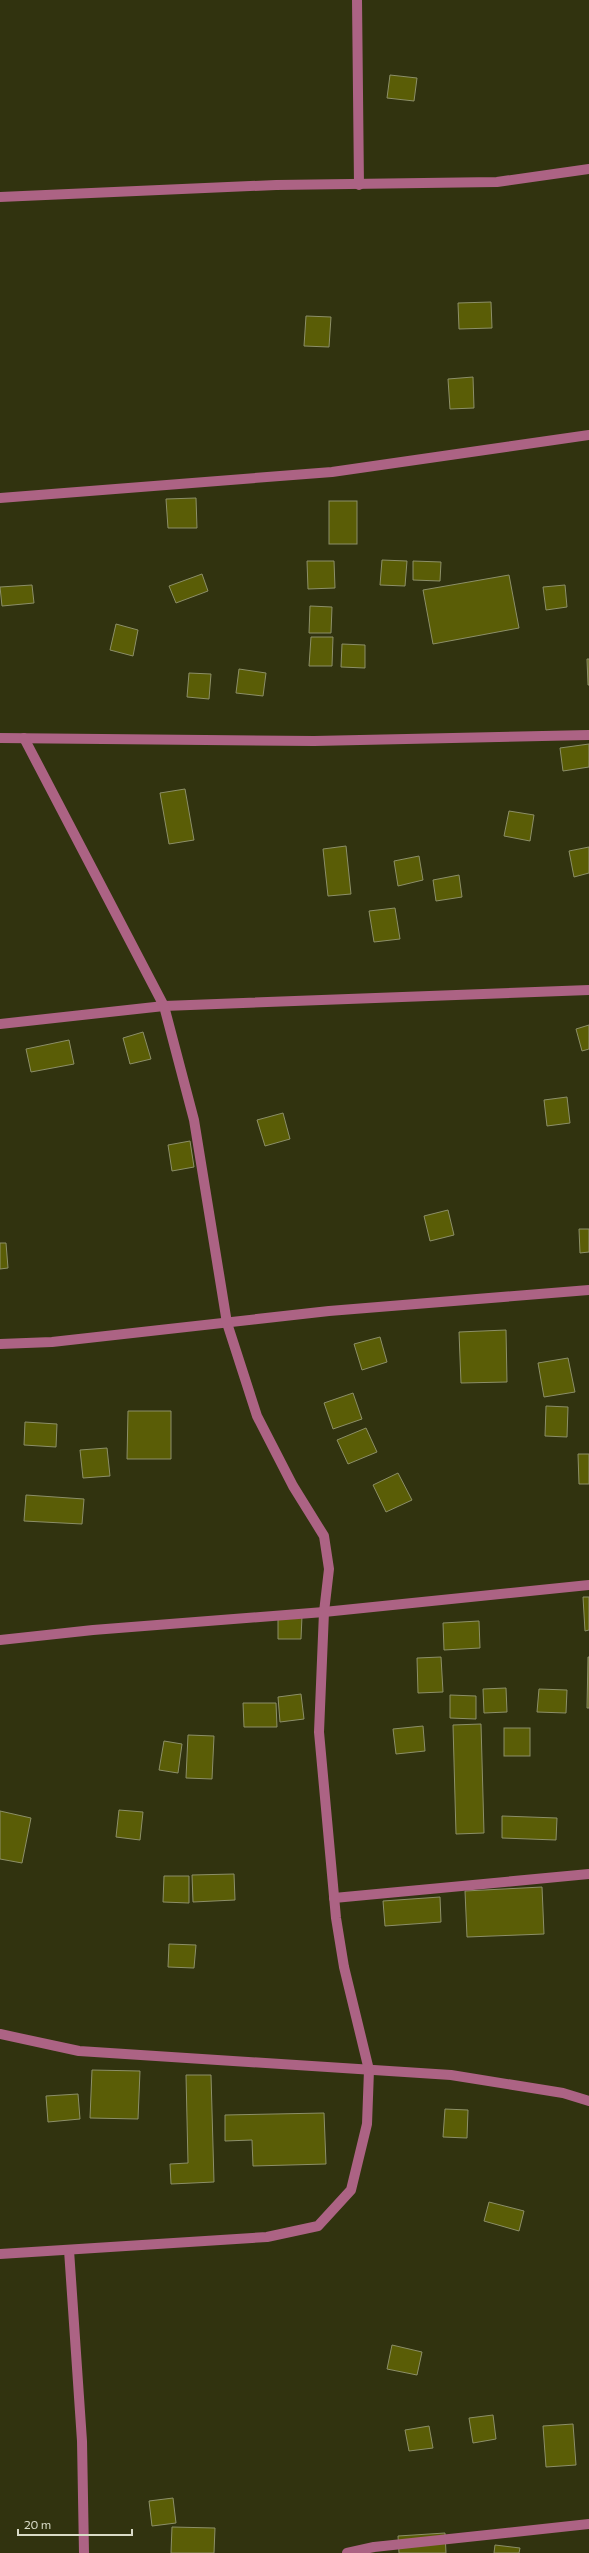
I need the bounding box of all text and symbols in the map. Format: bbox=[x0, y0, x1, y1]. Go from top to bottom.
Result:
scale bar bbox=[18, 2511, 132, 2537]
text: 20 m bbox=[24, 2517, 51, 2531]

